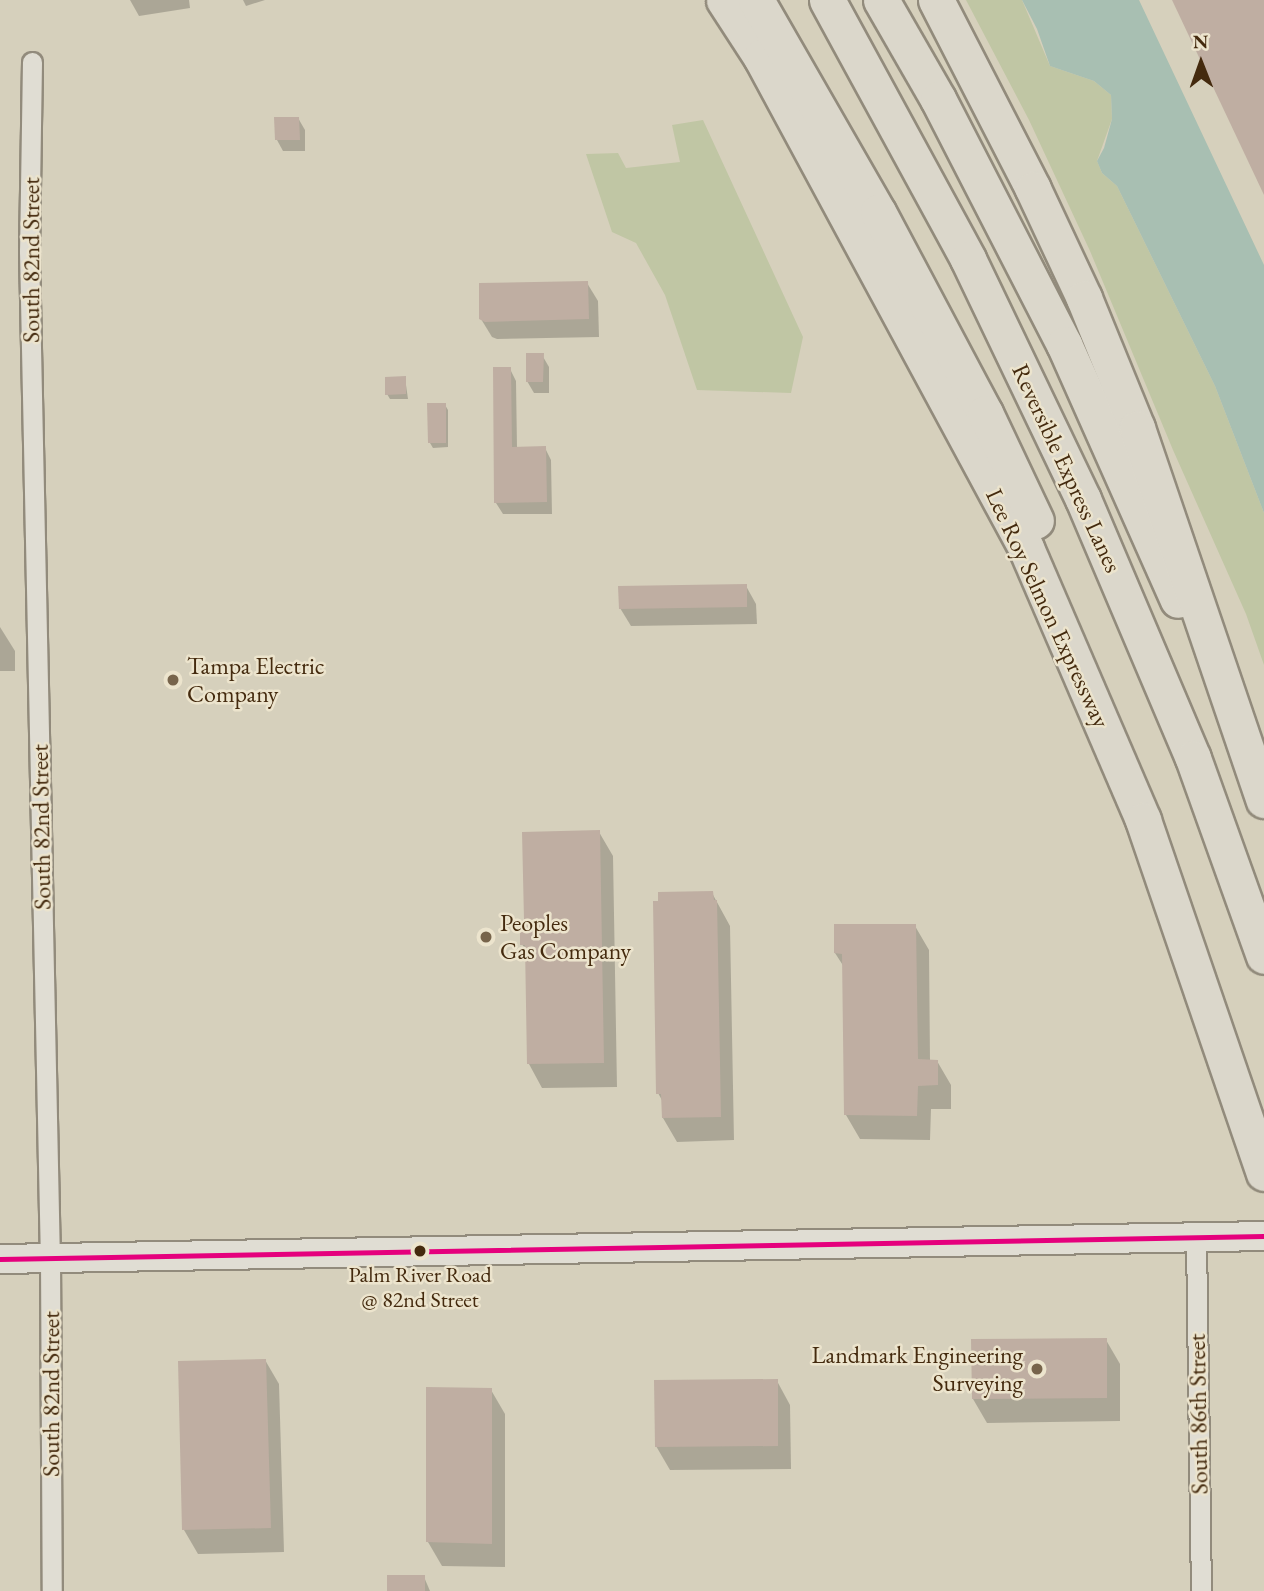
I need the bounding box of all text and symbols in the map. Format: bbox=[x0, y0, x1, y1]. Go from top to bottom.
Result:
north arrow bbox=[1166, 28, 1236, 98]
text: N bbox=[1193, 29, 1209, 54]
street label: South 82nd Street bbox=[17, 177, 45, 343]
street label: Reversible Express Lanes bbox=[1006, 359, 1128, 577]
street label: Lee Roy Selmon Expressway bbox=[980, 484, 1116, 732]
place label: Tampa Electric Company bbox=[187, 652, 325, 708]
marker: Tampa Electric Company bbox=[165, 672, 181, 688]
street label: South 82nd Street bbox=[25, 744, 57, 910]
place label: Peoples Gas Company bbox=[500, 909, 631, 965]
marker: Peoples Gas Company bbox=[478, 929, 494, 945]
marker: Palm River Road @ 82nd Street bbox=[413, 1244, 427, 1258]
place label: Palm River Road @ 82nd Street bbox=[348, 1261, 492, 1312]
street label: South 82nd Street bbox=[37, 1311, 65, 1477]
street label: South 86th Street bbox=[1182, 1333, 1214, 1495]
place label: Landmark Engineering Surveying bbox=[812, 1341, 1023, 1397]
marker: Landmark Engineering Surveying bbox=[1029, 1361, 1045, 1377]

